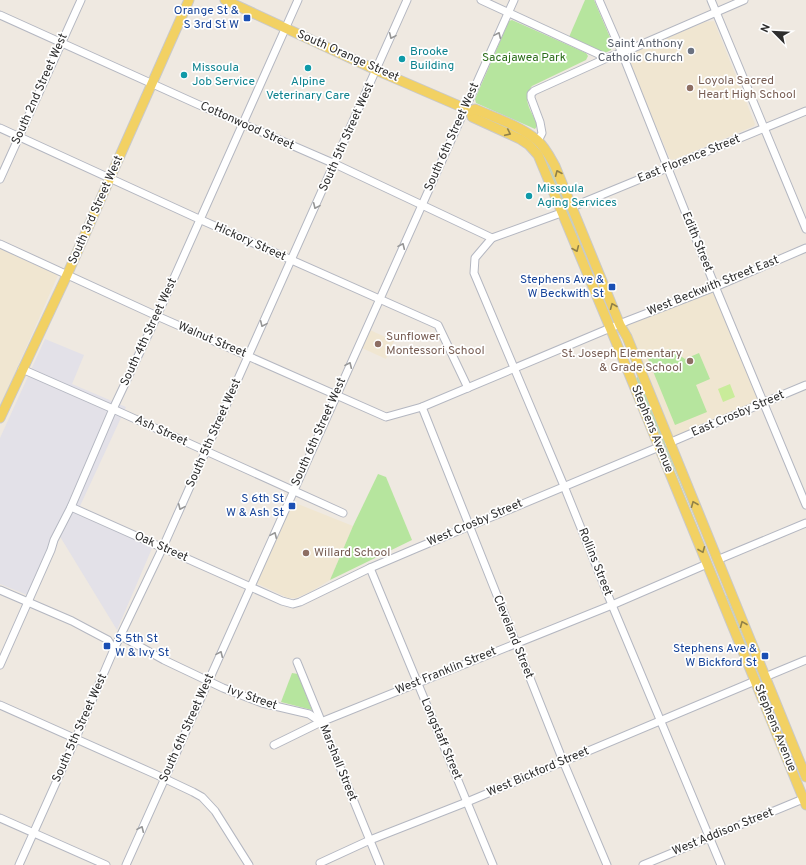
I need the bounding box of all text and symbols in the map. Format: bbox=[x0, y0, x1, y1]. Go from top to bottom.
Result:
place label: Orange St & S 3rd St W bbox=[174, 3, 239, 33]
north arrow bbox=[754, 12, 794, 52]
marker: Orange St & S 3rd St W bbox=[242, 13, 252, 23]
text: N bbox=[758, 22, 774, 35]
street label: South Orange Street bbox=[295, 26, 401, 86]
street label: South 2nd Street West bbox=[8, 31, 72, 147]
one-way arrow bbox=[493, 31, 501, 39]
one-way arrow bbox=[388, 32, 396, 39]
place label: Saint Anthony Catholic Church bbox=[598, 36, 683, 66]
place label: Brooke Building bbox=[410, 44, 454, 74]
marker: Saint Anthony Catholic Church bbox=[686, 46, 696, 56]
park label: Sacajawea Park bbox=[482, 50, 566, 66]
marker: Brooke Building bbox=[397, 54, 407, 64]
place label: Missoula Job Service bbox=[192, 60, 255, 90]
marker: Alpine Veterinary Care bbox=[303, 63, 313, 73]
marker: Missoula Job Service bbox=[179, 70, 189, 80]
place label: Loyola Sacred Heart High School bbox=[698, 73, 796, 103]
place label: Alpine Veterinary Care bbox=[266, 74, 350, 104]
street label: South 5th Street West bbox=[316, 80, 378, 194]
street label: South 6th Street West bbox=[421, 80, 483, 194]
marker: Loyola Sacred Heart High School bbox=[685, 83, 695, 93]
street label: Cottonwood Street bbox=[197, 98, 297, 154]
one-way arrow bbox=[503, 128, 511, 136]
street label: East Florence Street bbox=[635, 131, 743, 187]
street label: South 3rd Street West bbox=[65, 153, 127, 267]
one-way arrow bbox=[554, 170, 562, 177]
place label: Missoula Aging Services bbox=[537, 181, 617, 211]
marker: Missoula Aging Services bbox=[524, 191, 534, 201]
one-way arrow bbox=[313, 201, 321, 209]
street label: Edith Street bbox=[678, 210, 716, 274]
street label: Hickory Street bbox=[212, 219, 288, 265]
one-way arrow bbox=[398, 243, 406, 250]
one-way arrow bbox=[572, 246, 580, 253]
street label: West Beckwith Street East bbox=[645, 252, 781, 320]
place label: Stephens Ave & W Beckwith St bbox=[520, 272, 604, 302]
street label: South 4th Street West bbox=[117, 275, 181, 389]
marker: Stephens Ave & W Beckwith St bbox=[607, 282, 617, 292]
one-way arrow bbox=[609, 303, 617, 310]
street label: Walnut Street bbox=[175, 318, 249, 362]
one-way arrow bbox=[260, 320, 268, 327]
place label: Sunflower Montessori School bbox=[386, 329, 485, 359]
marker: Sunflower Montessori School bbox=[373, 339, 383, 349]
place label: St. Joseph Elementary & Grade School bbox=[561, 346, 682, 376]
marker: St. Joseph Elementary & Grade School bbox=[685, 356, 695, 366]
one-way arrow bbox=[345, 362, 353, 369]
street label: South 6th Street West bbox=[288, 375, 350, 489]
street label: South 5th Street West bbox=[183, 376, 245, 490]
street label: Stephens Avenue bbox=[627, 383, 677, 475]
street label: East Crosby Street bbox=[689, 387, 787, 441]
street label: Ash Street bbox=[132, 412, 190, 450]
place label: S 6th St W & Ash St bbox=[226, 491, 284, 521]
street label: West Crosby Street bbox=[425, 496, 525, 550]
marker: S 6th St W & Ash St bbox=[287, 501, 297, 511]
one-way arrow bbox=[691, 501, 699, 508]
one-way arrow bbox=[177, 503, 185, 510]
street label: Rollins Street bbox=[574, 526, 616, 598]
street label: Oak Street bbox=[132, 528, 190, 566]
one-way arrow bbox=[269, 532, 277, 539]
place label: Willard School bbox=[314, 545, 390, 561]
one-way arrow bbox=[697, 547, 705, 554]
marker: Willard School bbox=[301, 548, 311, 558]
street label: Cleveland Street bbox=[489, 593, 537, 681]
one-way arrow bbox=[740, 621, 748, 628]
place label: S 5th St W & Ivy St bbox=[115, 631, 169, 661]
marker: S 5th St W & Ivy St bbox=[102, 641, 112, 651]
place label: Stephens Ave & W Bickford St bbox=[673, 641, 757, 671]
street label: West Franklin Street bbox=[393, 643, 499, 699]
one-way arrow bbox=[215, 650, 223, 658]
marker: Stephens Ave & W Bickford St bbox=[760, 651, 770, 661]
street label: South 5th Street West bbox=[49, 671, 111, 785]
street label: South 6th Street West bbox=[156, 671, 218, 785]
street label: Ivy Street bbox=[225, 682, 279, 714]
street label: Stephens Avenue bbox=[750, 682, 800, 774]
street label: Longstaff Street bbox=[417, 696, 465, 782]
street label: Marshall Street bbox=[315, 722, 361, 804]
street label: West Bickford Street bbox=[484, 743, 592, 801]
street label: West Addison Street bbox=[670, 804, 776, 860]
one-way arrow bbox=[136, 826, 144, 834]

